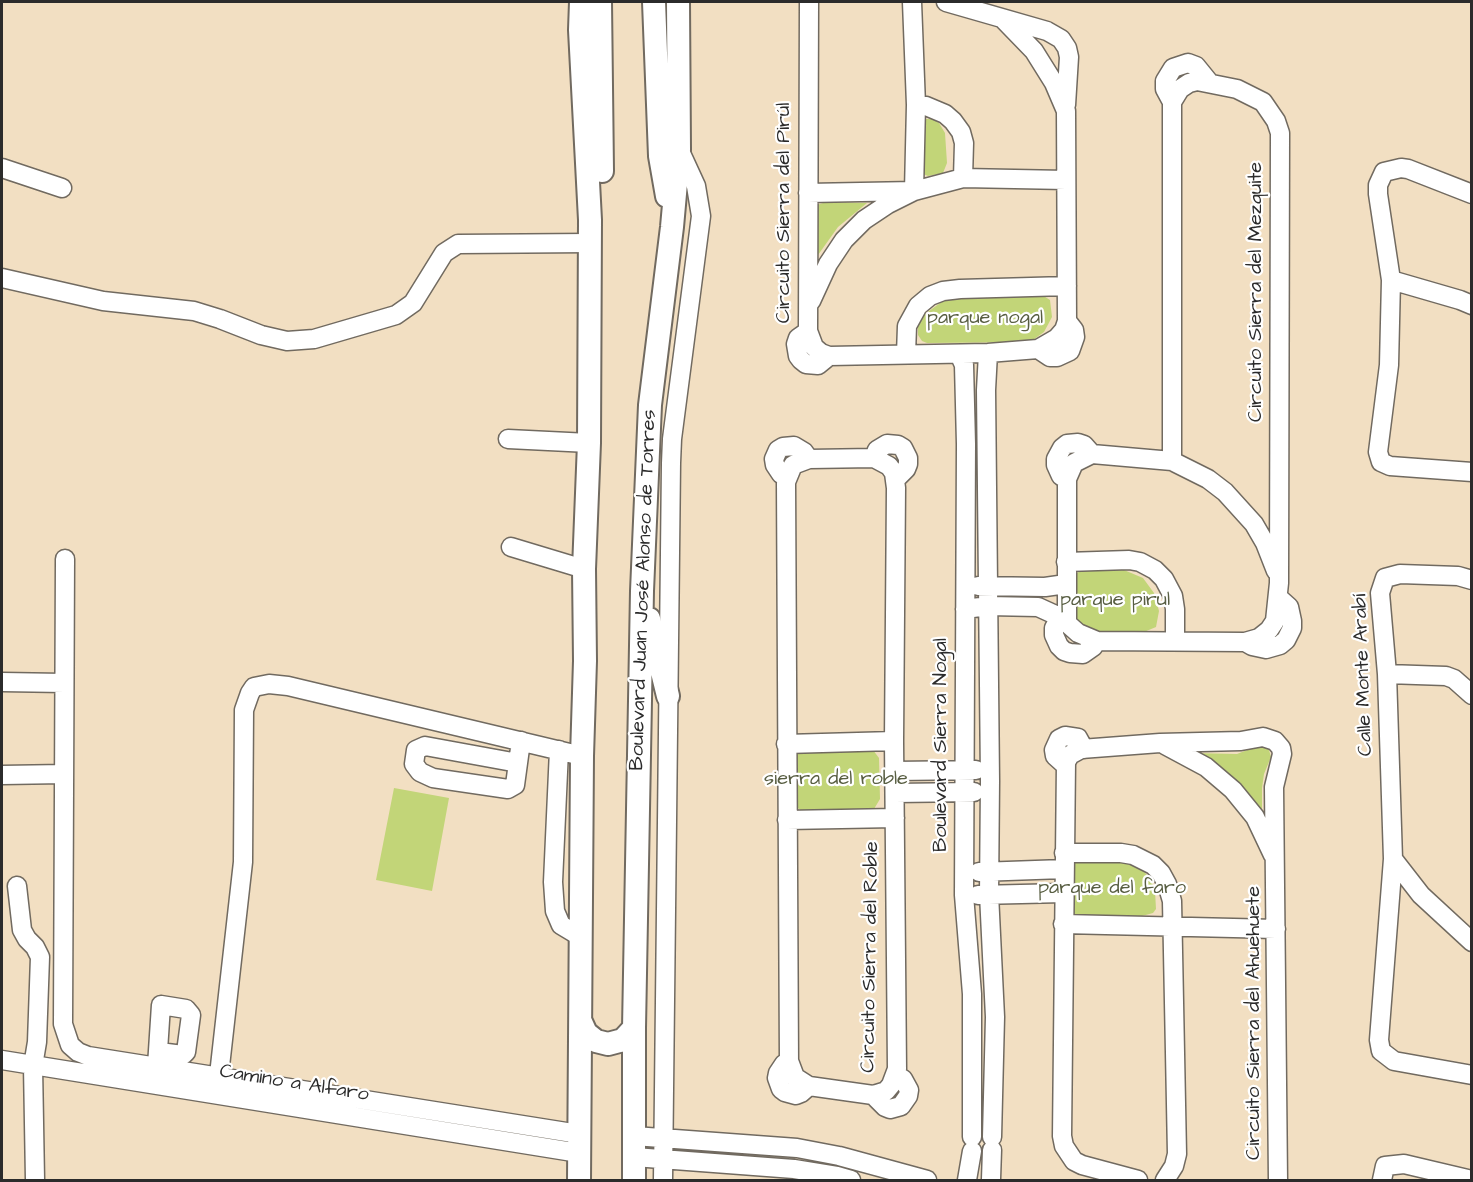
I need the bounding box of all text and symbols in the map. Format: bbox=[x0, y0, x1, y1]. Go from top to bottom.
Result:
street label: Circuito Sierra del Pirúl bbox=[773, 103, 797, 323]
street label: Circuito Sierra del Mezquite bbox=[1245, 162, 1269, 422]
park label: parque nogal bbox=[927, 307, 1043, 331]
street label: Boulevard Juan José Alonso de Torres bbox=[626, 409, 662, 771]
park label: parque pirul bbox=[1060, 589, 1170, 613]
street label: Calle Monte Arabí bbox=[1349, 593, 1379, 757]
street label: Boulevard Sierra Nogal bbox=[930, 638, 954, 852]
park label: sierra del roble bbox=[764, 768, 908, 792]
street label: Circuito Sierra del Roble bbox=[857, 841, 885, 1073]
park label: parque del faro bbox=[1038, 877, 1186, 901]
street label: Circuito Sierra del Ahuehuete bbox=[1243, 886, 1267, 1160]
street label: Camino a Alfaro bbox=[218, 1060, 370, 1108]

